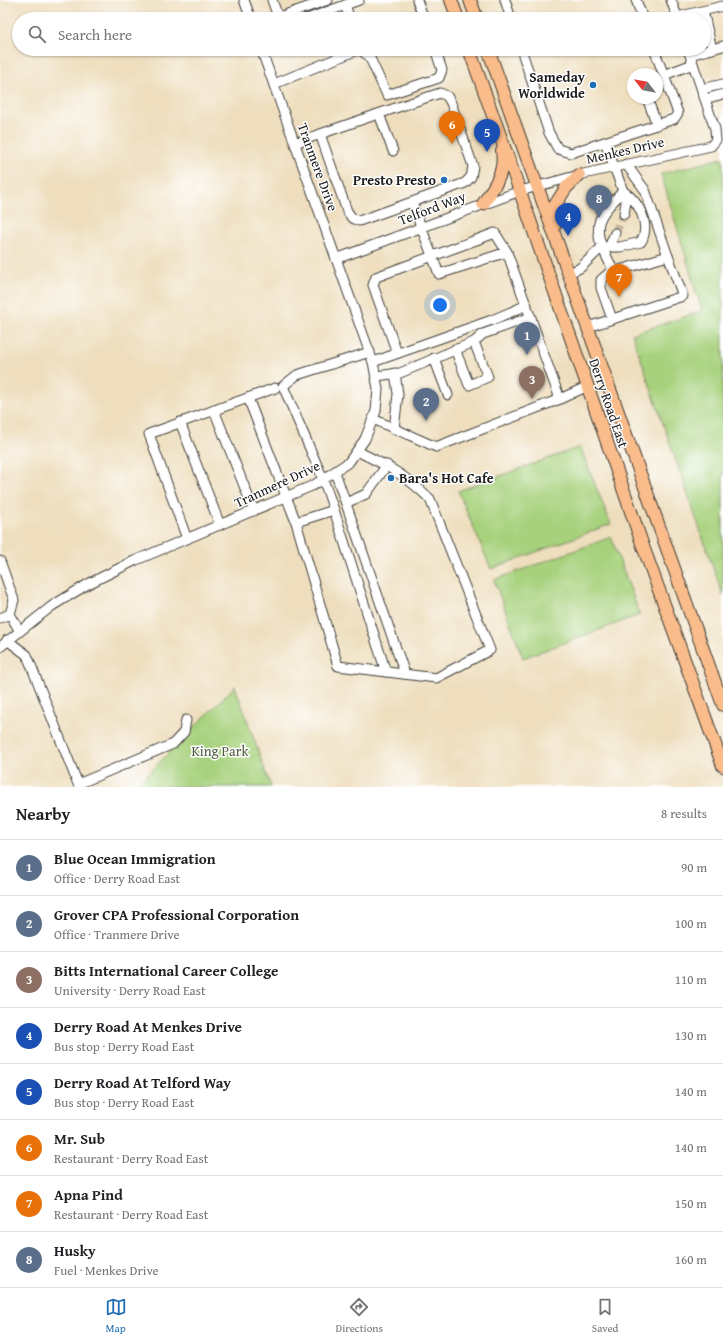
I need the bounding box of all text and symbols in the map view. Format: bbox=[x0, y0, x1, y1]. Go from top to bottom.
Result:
search box bbox=[12, 12, 711, 56]
icon: search bbox=[26, 23, 48, 45]
text: Search here bbox=[58, 24, 132, 45]
place label: Sameday Worldwide bbox=[518, 67, 586, 103]
north arrow bbox=[627, 68, 663, 104]
marker: Sameday Worldwide bbox=[588, 80, 598, 90]
pin: 6 bbox=[439, 111, 465, 144]
pin: 5 bbox=[474, 119, 500, 152]
street label: Tranmere Drive bbox=[293, 120, 343, 214]
street label: Menkes Drive bbox=[584, 131, 666, 169]
place label: Presto Presto bbox=[353, 170, 437, 190]
marker: Presto Presto bbox=[439, 175, 449, 185]
pin: 8 bbox=[586, 185, 612, 218]
street label: Telford Way bbox=[395, 186, 469, 230]
pin: 4 bbox=[555, 203, 581, 236]
pin: 7 bbox=[606, 264, 632, 297]
your location bbox=[430, 295, 450, 315]
pin: 1 bbox=[514, 322, 540, 355]
street label: Derry Road East bbox=[584, 356, 634, 450]
pin: 3 bbox=[519, 366, 545, 399]
pin: 2 bbox=[413, 388, 439, 421]
street label: Tranmere Drive bbox=[231, 455, 324, 513]
place label: Bara's Hot Cafe bbox=[399, 468, 494, 488]
marker: Bara's Hot Cafe bbox=[386, 473, 396, 483]
park label: King Park bbox=[191, 741, 249, 761]
text: Nearby bbox=[16, 801, 70, 826]
text: 8 results bbox=[661, 804, 707, 823]
text: Blue Ocean Immigration bbox=[54, 848, 216, 869]
text: 1 bbox=[26, 858, 32, 877]
text: 90 m bbox=[681, 858, 707, 877]
text: Office · Derry Road East bbox=[54, 869, 180, 888]
text: Grover CPA Professional Corporation bbox=[54, 904, 299, 925]
text: 2 bbox=[26, 914, 32, 933]
text: 100 m bbox=[675, 914, 707, 933]
text: Office · Tranmere Drive bbox=[54, 925, 180, 944]
text: Bitts International Career College bbox=[54, 960, 278, 981]
text: 3 bbox=[26, 970, 32, 989]
text: 110 m bbox=[675, 970, 707, 989]
text: University · Derry Road East bbox=[54, 981, 205, 1000]
text: Derry Road At Menkes Drive bbox=[54, 1016, 242, 1037]
text: 4 bbox=[26, 1026, 32, 1045]
text: 130 m bbox=[675, 1026, 707, 1045]
text: Bus stop · Derry Road East bbox=[54, 1037, 194, 1056]
text: Derry Road At Telford Way bbox=[54, 1072, 231, 1093]
text: 5 bbox=[26, 1082, 32, 1101]
text: 140 m bbox=[675, 1082, 707, 1101]
text: Bus stop · Derry Road East bbox=[54, 1093, 194, 1112]
text: Mr. Sub bbox=[54, 1128, 105, 1149]
text: 6 bbox=[26, 1138, 32, 1157]
text: 140 m bbox=[675, 1138, 707, 1157]
text: Restaurant · Derry Road East bbox=[54, 1149, 208, 1168]
text: Apna Pind bbox=[54, 1184, 123, 1205]
text: 7 bbox=[26, 1194, 32, 1213]
text: 150 m bbox=[675, 1194, 707, 1213]
text: Restaurant · Derry Road East bbox=[54, 1205, 208, 1224]
text: Husky bbox=[54, 1240, 96, 1261]
text: 8 bbox=[26, 1250, 32, 1269]
text: 160 m bbox=[675, 1250, 707, 1269]
text: Fuel · Menkes Drive bbox=[54, 1261, 159, 1280]
tab: Map bbox=[105, 1296, 127, 1336]
tab: Directions bbox=[336, 1296, 383, 1336]
tab: Saved bbox=[592, 1296, 618, 1336]

